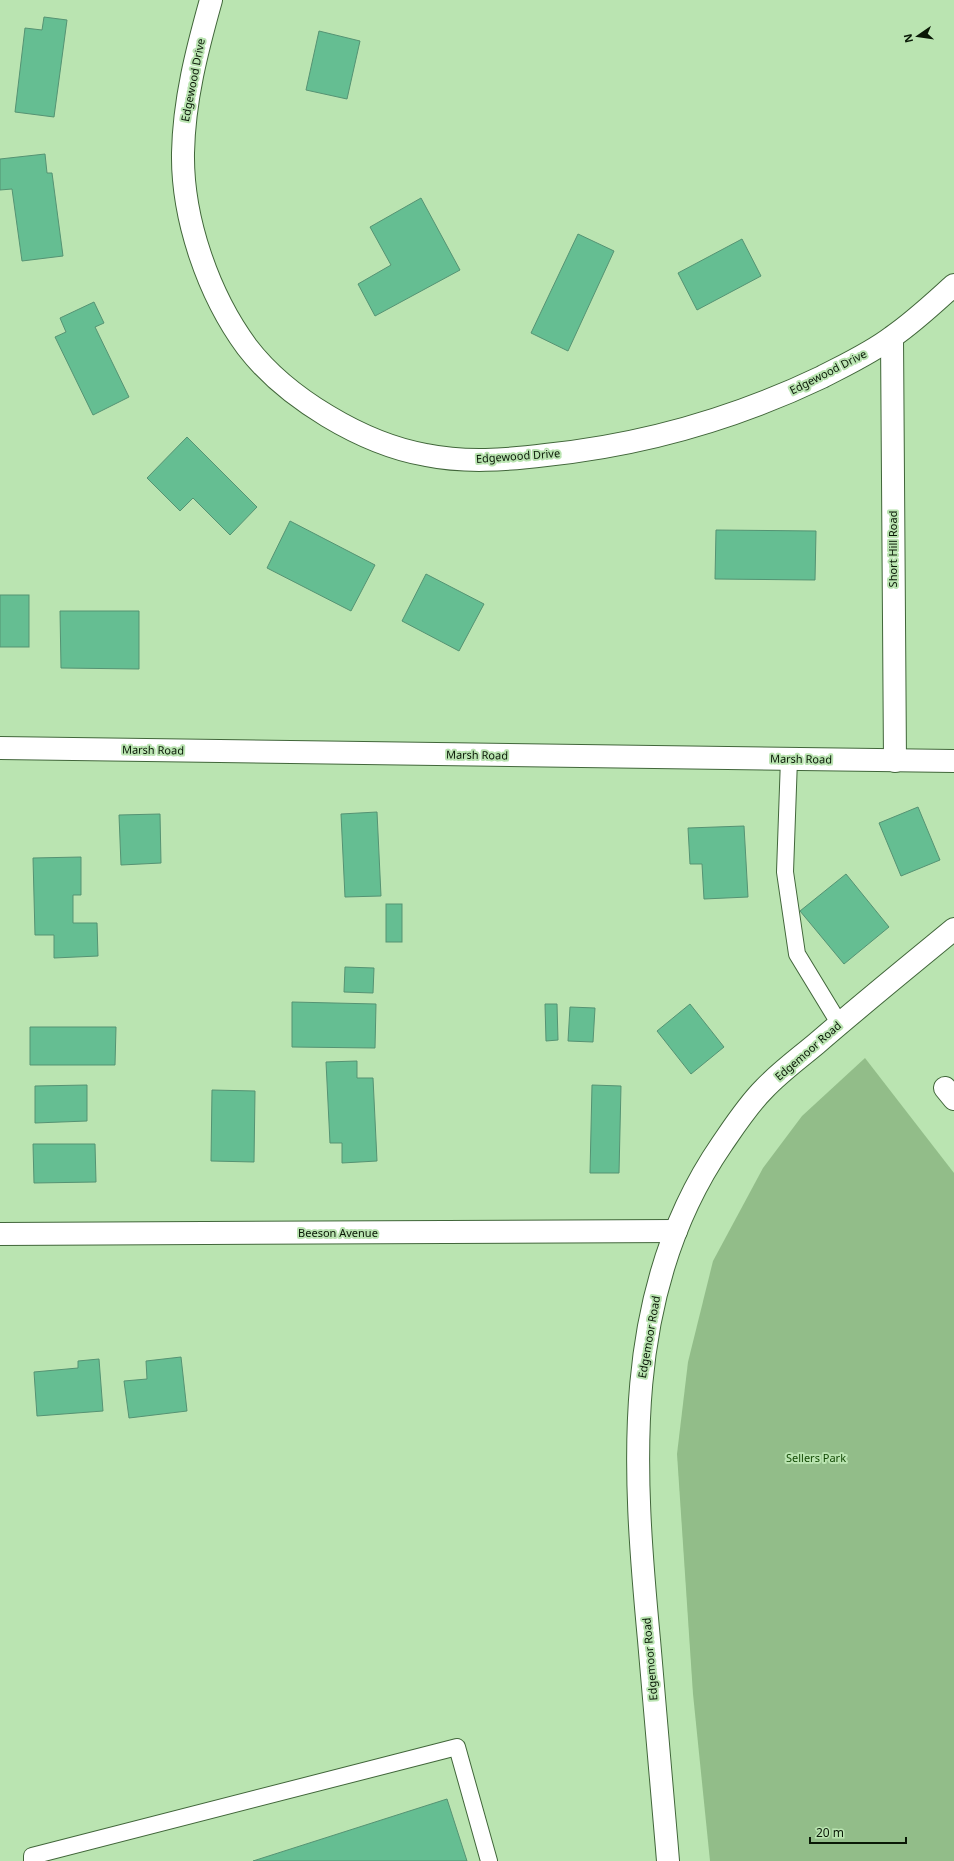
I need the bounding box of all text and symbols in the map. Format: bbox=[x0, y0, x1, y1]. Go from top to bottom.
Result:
north arrow bbox=[898, 16, 938, 56]
text: N bbox=[899, 32, 916, 44]
street label: Edgewood Drive bbox=[177, 37, 208, 123]
street label: Edgewood Drive bbox=[787, 346, 869, 397]
street label: Edgewood Drive bbox=[475, 445, 561, 466]
street label: Short Hill Road bbox=[885, 511, 900, 587]
street label: Marsh Road bbox=[122, 741, 184, 758]
street label: Marsh Road bbox=[446, 746, 508, 763]
street label: Marsh Road bbox=[770, 750, 832, 767]
street label: Edgemoor Road bbox=[771, 1018, 844, 1084]
street label: Beeson Avenue bbox=[298, 1225, 378, 1240]
street label: Edgemoor Road bbox=[634, 1295, 663, 1379]
park label: Sellers Park bbox=[786, 1450, 846, 1465]
street label: Edgemoor Road bbox=[638, 1617, 661, 1701]
scale bar bbox=[810, 1819, 906, 1845]
text: 20 m bbox=[816, 1824, 844, 1841]

